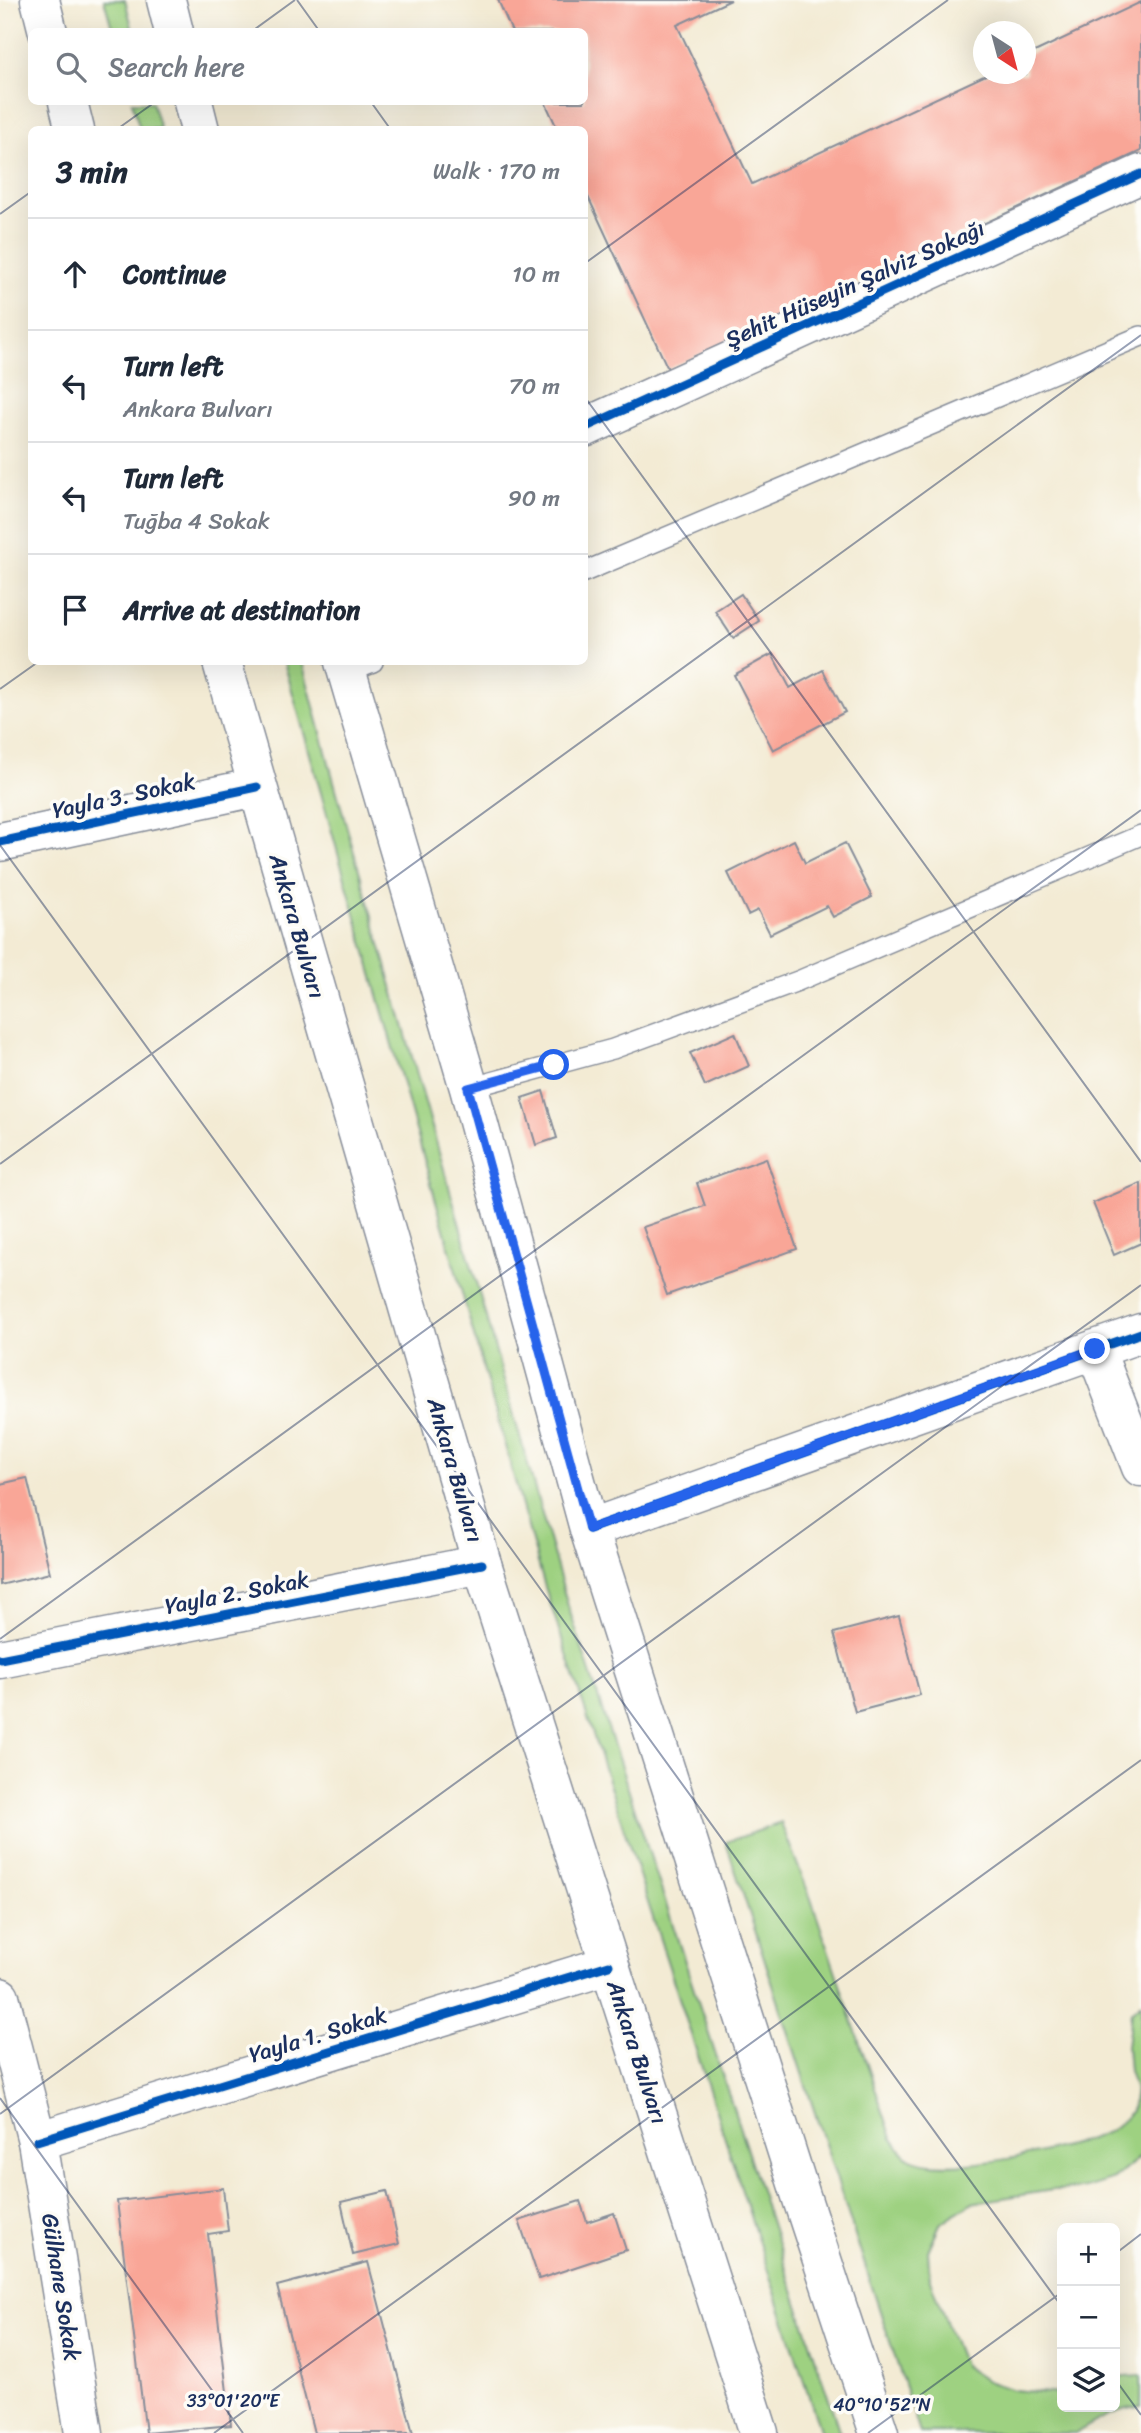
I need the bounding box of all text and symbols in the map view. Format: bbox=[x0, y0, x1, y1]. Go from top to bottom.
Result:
north arrow bbox=[973, 21, 1036, 84]
search box bbox=[28, 28, 588, 105]
text: Search here bbox=[108, 44, 245, 90]
icon: search bbox=[52, 48, 90, 86]
text: 3 min bbox=[56, 145, 128, 199]
text: Walk · 170 m bbox=[433, 151, 560, 192]
street label: Şehit Hüseyin Şalviz Sokağı bbox=[718, 208, 992, 360]
text: Continue bbox=[123, 251, 226, 297]
text: 10 m bbox=[512, 254, 560, 295]
icon: ahead bbox=[56, 255, 94, 293]
text: Turn left bbox=[123, 343, 223, 389]
text: 70 m bbox=[509, 366, 560, 407]
icon: left bbox=[56, 367, 94, 405]
text: Ankara Bulvarı bbox=[123, 389, 273, 430]
text: Turn left bbox=[123, 455, 223, 501]
text: 90 m bbox=[508, 478, 560, 519]
icon: left bbox=[56, 479, 94, 517]
text: Tuğba 4 Sokak bbox=[123, 501, 270, 542]
text: Arrive at destination bbox=[123, 587, 360, 633]
icon: arrive bbox=[56, 591, 94, 629]
street label: Yayla 3. Sokak bbox=[49, 761, 199, 831]
street label: Ankara Bulvarı bbox=[256, 847, 337, 1004]
route start bbox=[538, 1049, 569, 1080]
route end bbox=[1079, 1333, 1110, 1364]
street label: Ankara Bulvarı bbox=[414, 1391, 495, 1548]
street label: Yayla 2. Sokak bbox=[162, 1559, 312, 1627]
street label: Ankara Bulvarı bbox=[594, 1974, 680, 2129]
street label: Yayla 1. Sokak bbox=[244, 1995, 392, 2075]
street label: Gülhane Sokak bbox=[29, 2210, 93, 2364]
map controls bbox=[1057, 2223, 1120, 2412]
button: + bbox=[1057, 2223, 1120, 2286]
button: − bbox=[1057, 2286, 1120, 2349]
button: layers bbox=[1057, 2349, 1120, 2412]
text: 33°01'20"E bbox=[187, 2385, 280, 2417]
text: 40°10'52"N bbox=[833, 2389, 931, 2421]

